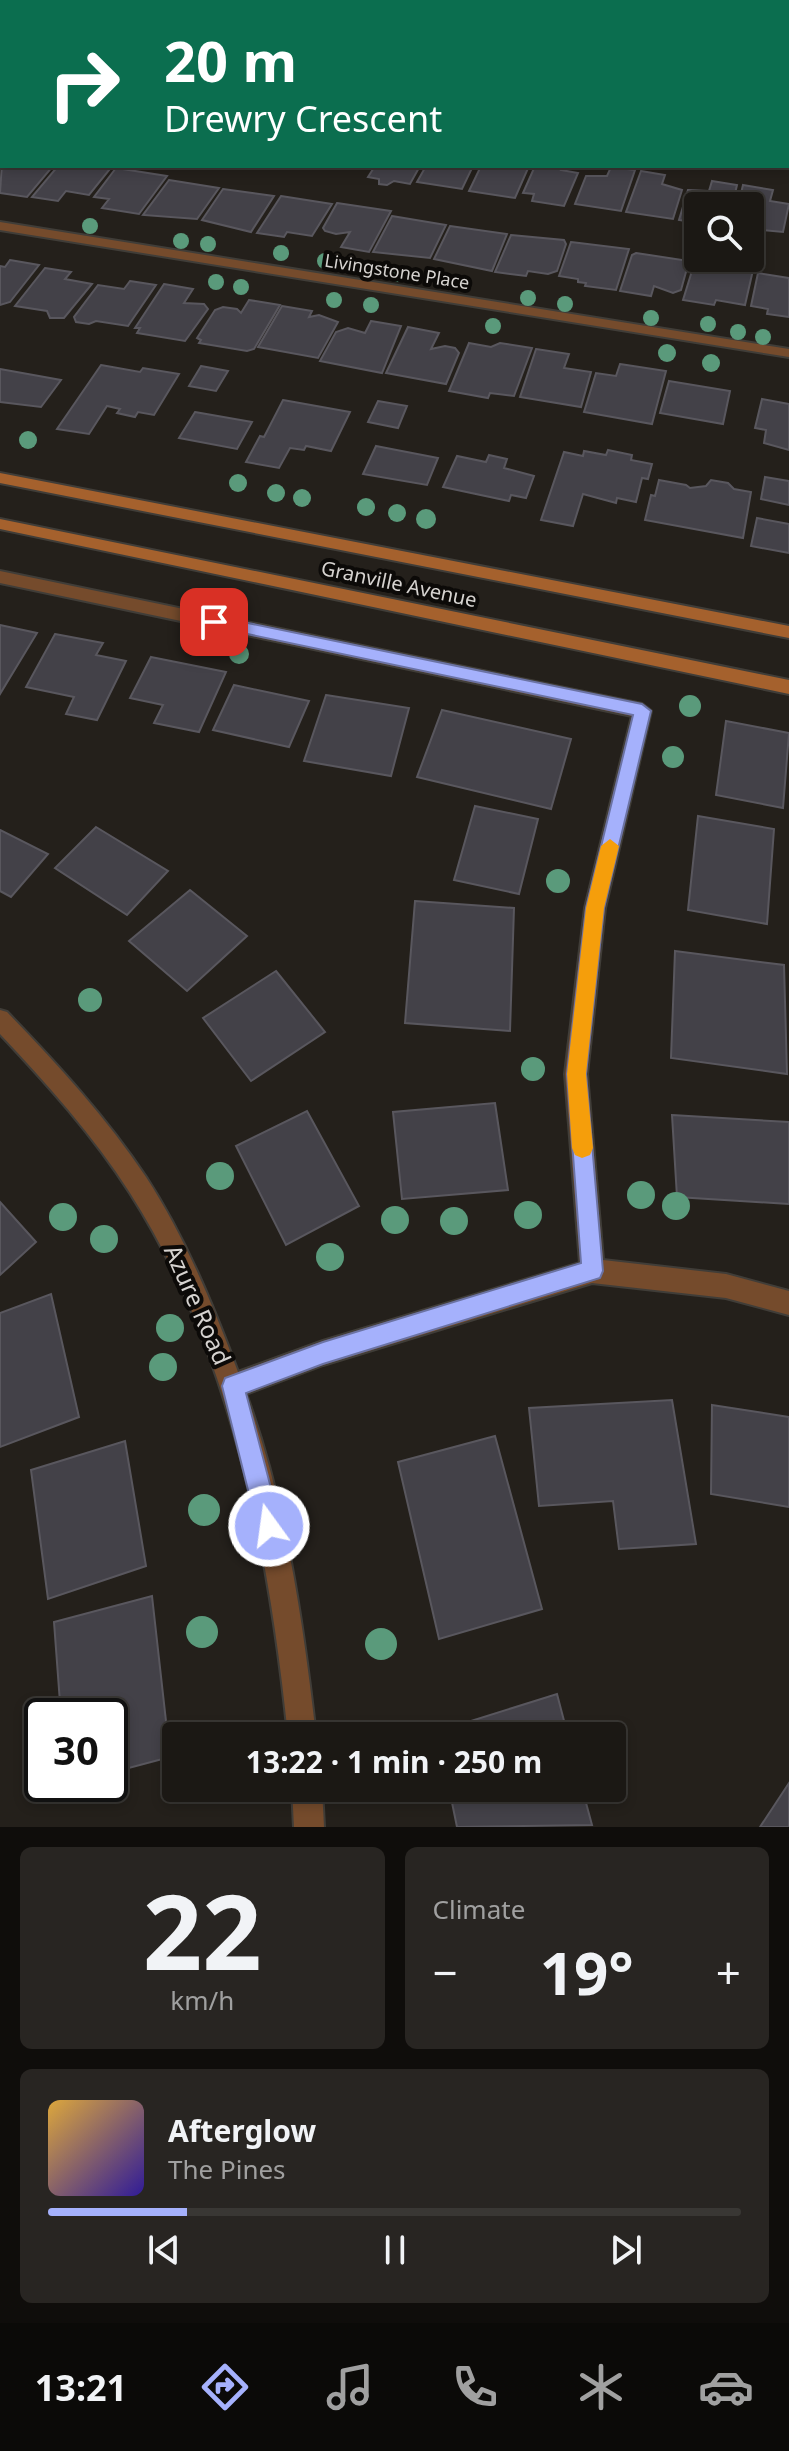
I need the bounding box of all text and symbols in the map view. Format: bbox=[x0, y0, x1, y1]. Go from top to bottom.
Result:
text: 20 m bbox=[164, 22, 297, 98]
icon: right bbox=[32, 32, 136, 136]
text: Drewry Crescent bbox=[164, 94, 442, 143]
map controls bbox=[684, 192, 764, 272]
button: search bbox=[684, 192, 764, 272]
street label: Livingstone Place bbox=[323, 248, 471, 294]
street label: Granville Avenue bbox=[319, 554, 479, 613]
pin bbox=[180, 588, 248, 656]
icon: arrive bbox=[192, 600, 236, 644]
street label: Azure Road bbox=[157, 1239, 240, 1370]
position arrow bbox=[227, 1484, 311, 1568]
speed limit sign: 30 bbox=[24, 1698, 128, 1802]
text: 13:22 · 1 min · 250 m bbox=[246, 1741, 542, 1782]
text: 22 bbox=[143, 1859, 262, 2000]
text: Climate bbox=[433, 1891, 525, 1927]
text: 19° bbox=[540, 1931, 634, 2013]
text: − bbox=[433, 1942, 458, 2002]
text: + bbox=[716, 1942, 741, 2002]
text: km/h bbox=[170, 1982, 234, 2018]
text: Afterglow bbox=[168, 2110, 316, 2151]
text: The Pines bbox=[168, 2151, 286, 2187]
icon: previous bbox=[142, 2228, 186, 2272]
icon: pause bbox=[373, 2228, 417, 2272]
icon: next bbox=[604, 2228, 648, 2272]
icon: directions bbox=[197, 2359, 253, 2415]
icon: music bbox=[322, 2359, 378, 2415]
icon: phone bbox=[447, 2359, 503, 2415]
icon: climate bbox=[573, 2359, 629, 2415]
icon: car bbox=[698, 2359, 754, 2415]
text: 13:21 bbox=[35, 2363, 127, 2412]

